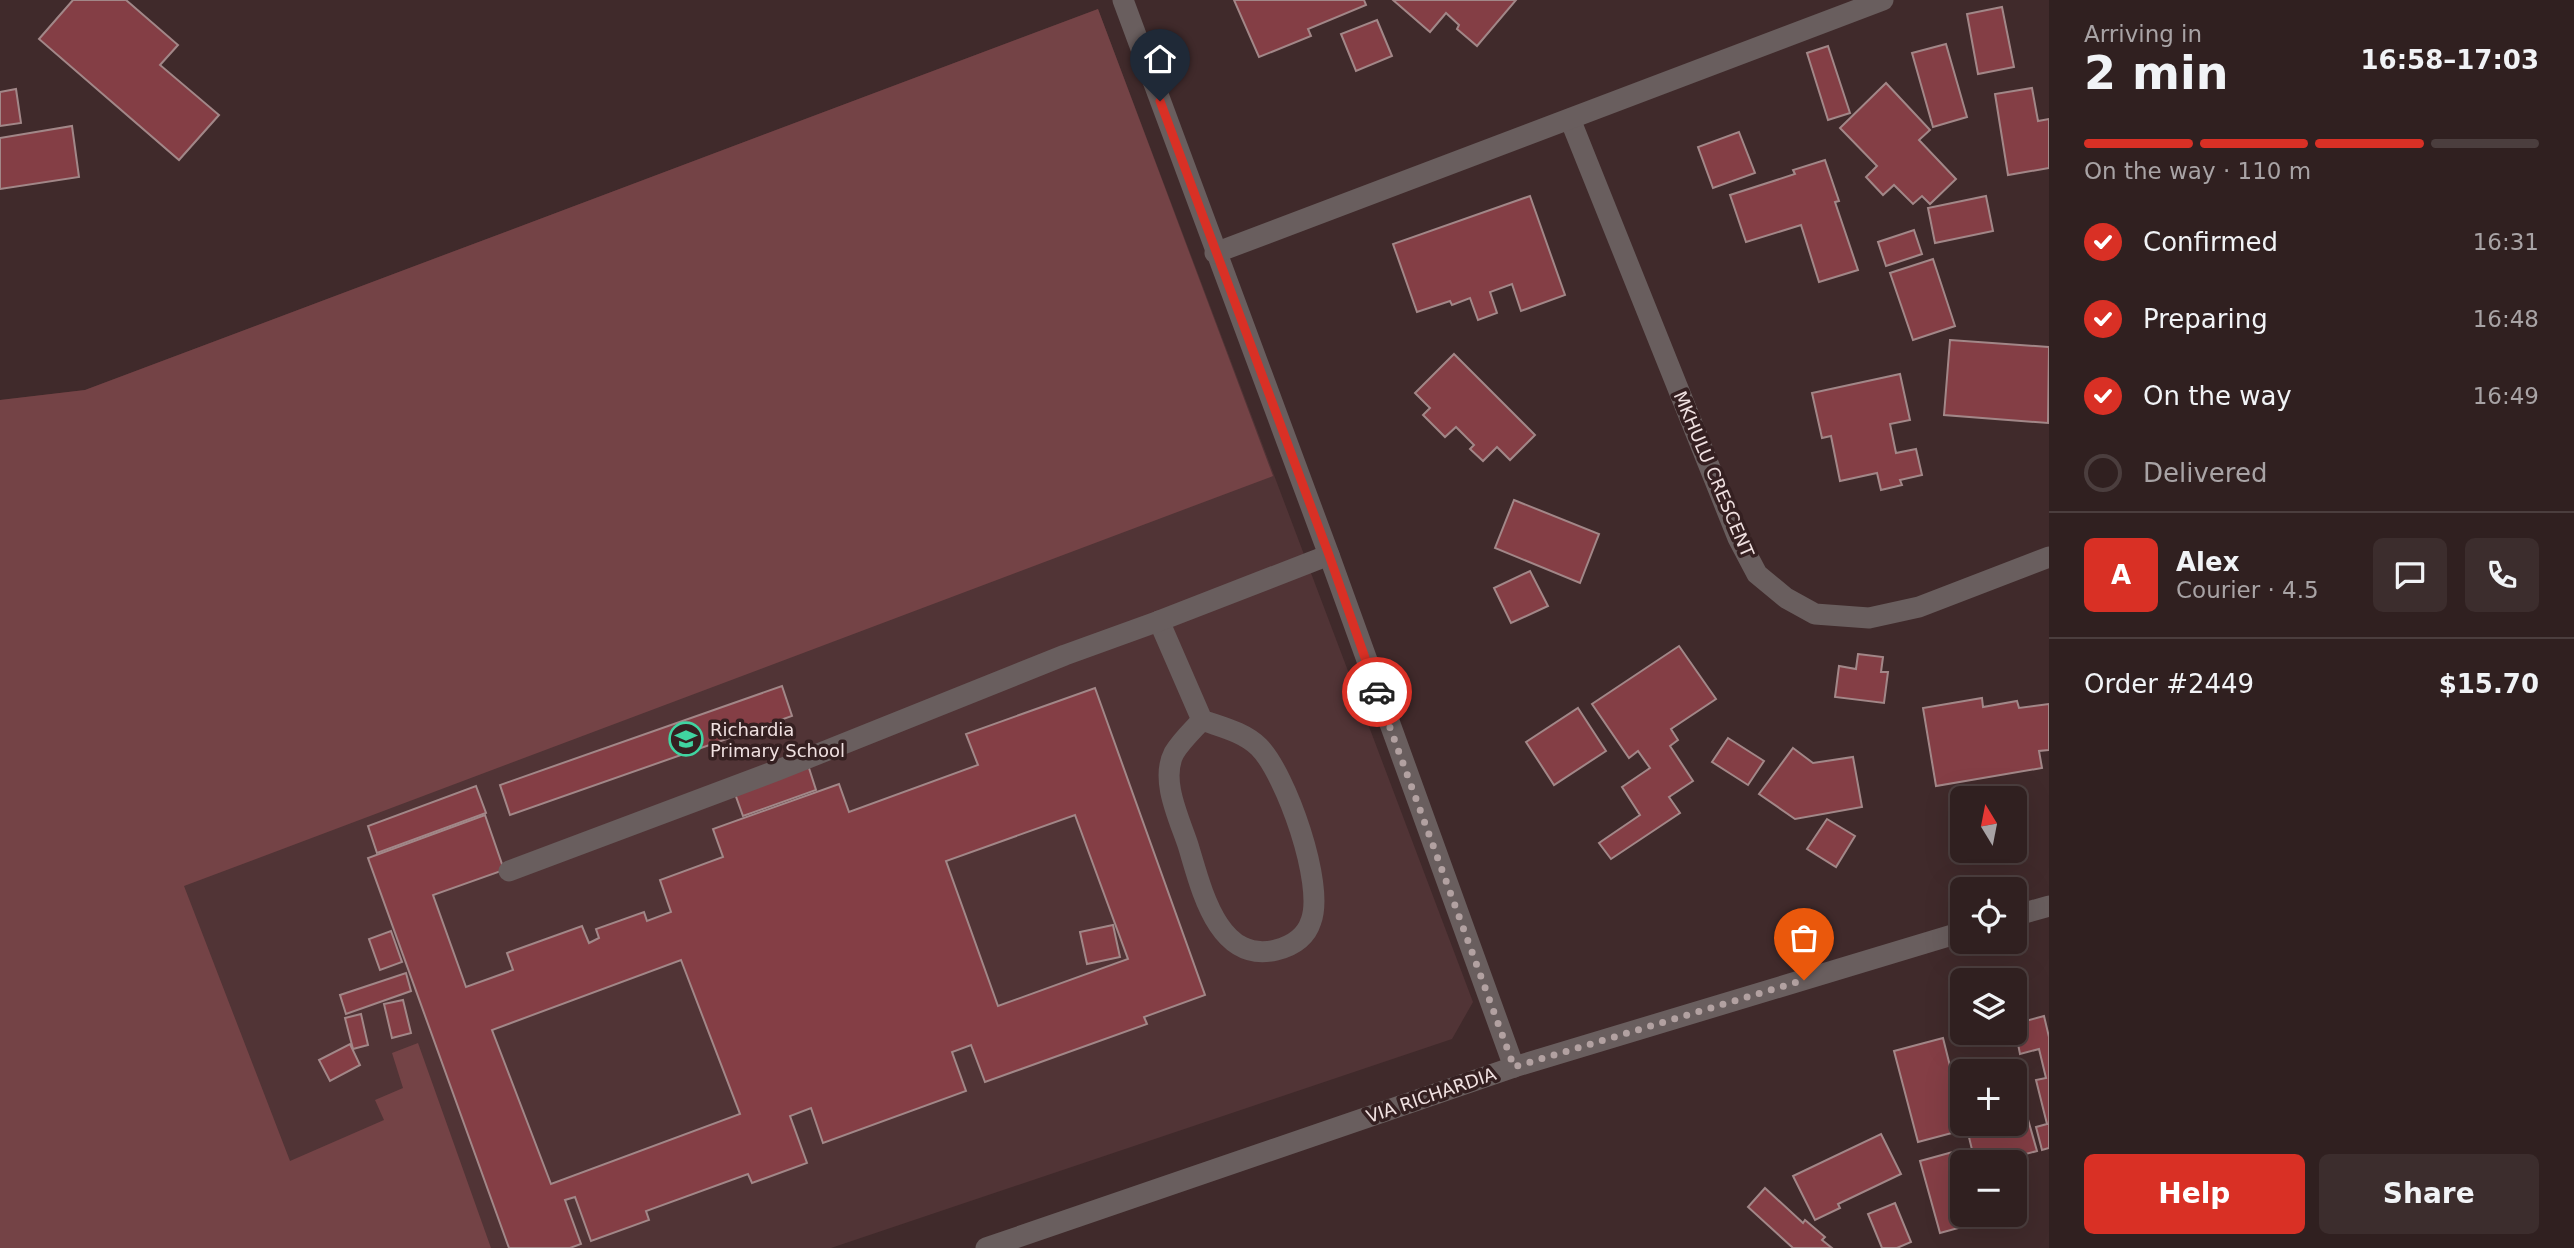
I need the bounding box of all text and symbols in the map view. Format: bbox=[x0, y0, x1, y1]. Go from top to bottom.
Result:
text: Arriving in bbox=[2084, 21, 2202, 47]
pin bbox=[1130, 29, 1190, 101]
icon: home bbox=[1141, 40, 1179, 78]
text: 16:58–17:03 bbox=[2360, 45, 2539, 75]
text: 2 min bbox=[2084, 46, 2228, 100]
text: On the way · 110 m bbox=[2084, 158, 2311, 184]
icon: check bbox=[2084, 223, 2122, 261]
text: Confirmed bbox=[2143, 227, 2278, 257]
text: 16:31 bbox=[2473, 229, 2539, 255]
icon: check bbox=[2084, 300, 2122, 338]
text: Preparing bbox=[2143, 304, 2268, 334]
text: 16:48 bbox=[2473, 306, 2539, 332]
icon: check bbox=[2084, 377, 2122, 415]
text: On the way bbox=[2143, 381, 2292, 411]
text: 16:49 bbox=[2473, 383, 2539, 409]
street label: MKHULU CRESCENT bbox=[1669, 388, 1759, 561]
text: Delivered bbox=[2143, 458, 2267, 488]
button: chat bbox=[2373, 538, 2447, 612]
button: phone bbox=[2465, 538, 2539, 612]
text: Alex bbox=[2176, 547, 2239, 577]
text: A bbox=[2111, 560, 2131, 590]
text: Courier · 4.5 bbox=[2176, 577, 2319, 603]
courier bbox=[1342, 657, 1412, 727]
text: Order #2449 bbox=[2084, 669, 2254, 699]
text: $15.70 bbox=[2439, 669, 2539, 699]
icon: car bbox=[1358, 673, 1396, 711]
place label: Richardia Primary School bbox=[710, 719, 845, 761]
school or university icon: Richardia Primary School bbox=[667, 720, 705, 758]
north arrow bbox=[1950, 786, 2026, 863]
map controls bbox=[1950, 786, 2027, 1227]
button: locate bbox=[1950, 877, 2027, 954]
pin bbox=[1774, 908, 1834, 980]
icon: bag bbox=[1785, 919, 1823, 957]
button: layers bbox=[1950, 968, 2027, 1045]
button: + bbox=[1950, 1059, 2027, 1136]
street label: VIA RICHARDIA bbox=[1363, 1063, 1499, 1127]
button: − bbox=[1950, 1150, 2027, 1227]
button: Help bbox=[2084, 1154, 2305, 1234]
button: Share bbox=[2319, 1154, 2539, 1234]

